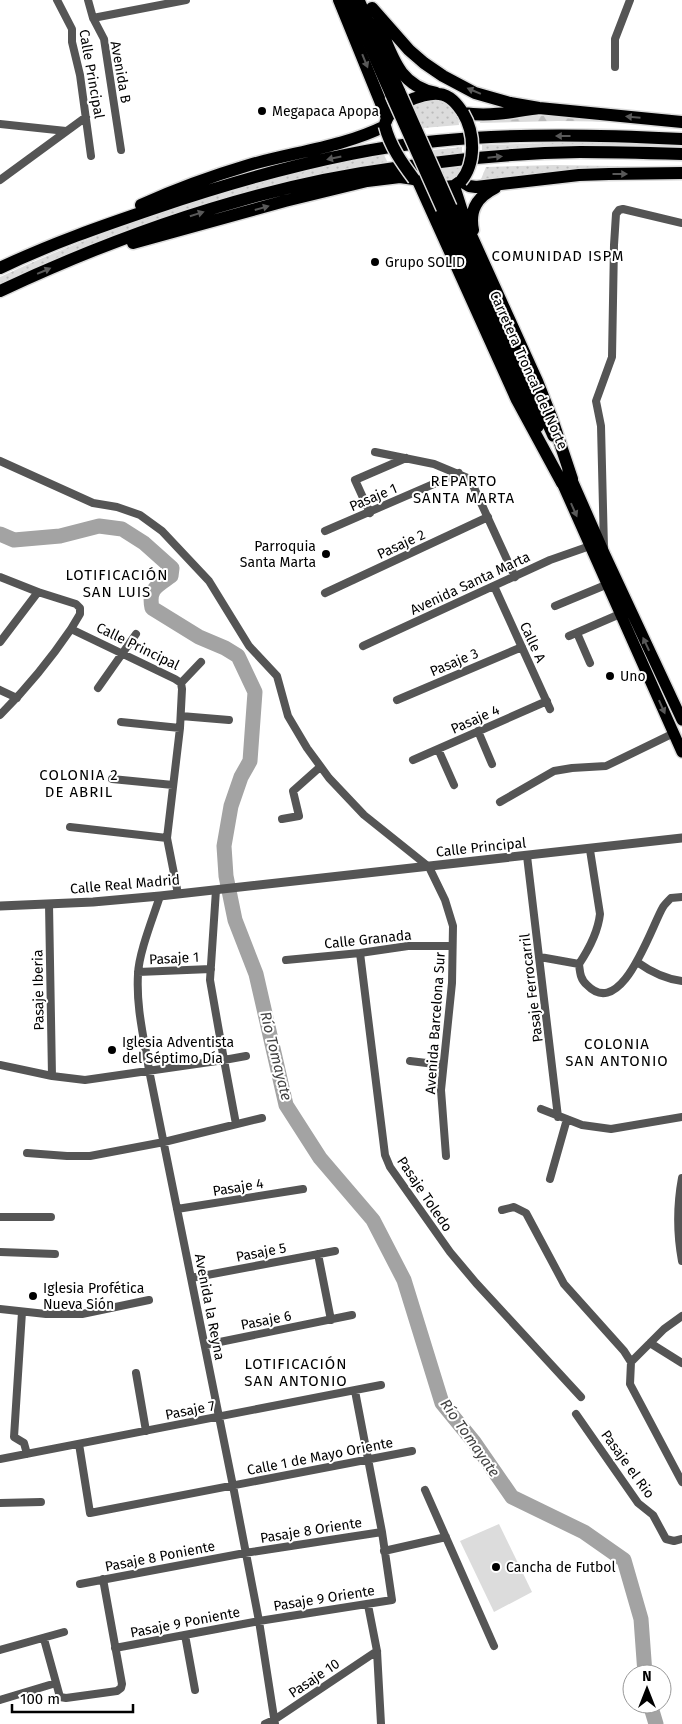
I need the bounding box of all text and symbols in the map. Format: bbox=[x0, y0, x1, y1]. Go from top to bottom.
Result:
street label: Calle Principal bbox=[75, 28, 108, 120]
street label: Avenida B bbox=[107, 40, 134, 105]
one-way arrow bbox=[361, 54, 369, 69]
one-way arrow bbox=[467, 87, 481, 95]
place label: Megapaca Apopa bbox=[272, 103, 379, 120]
marker: Megapaca Apopa bbox=[256, 105, 268, 117]
one-way arrow bbox=[625, 113, 641, 121]
one-way arrow bbox=[555, 132, 571, 140]
one-way arrow bbox=[487, 153, 503, 161]
one-way arrow bbox=[326, 154, 341, 162]
one-way arrow bbox=[613, 170, 629, 178]
one-way arrow bbox=[255, 203, 270, 211]
one-way arrow bbox=[189, 210, 204, 217]
district label: COMUNIDAD ISPM bbox=[492, 247, 624, 265]
place label: Grupo SOLID bbox=[385, 254, 465, 271]
marker: Grupo SOLID bbox=[369, 256, 381, 268]
one-way arrow bbox=[37, 266, 51, 274]
street label: Carretera Troncal del Norte bbox=[486, 288, 571, 452]
district label: REPARTO SANTA MARTA bbox=[413, 472, 515, 507]
street label: Pasaje 1 bbox=[347, 480, 400, 515]
one-way arrow bbox=[570, 503, 578, 517]
street label: Pasaje 2 bbox=[375, 526, 428, 563]
place label: Parroquia Santa Marta bbox=[240, 538, 316, 571]
marker: Parroquia Santa Marta bbox=[320, 548, 332, 560]
street label: Avenida Santa Marta bbox=[407, 548, 533, 619]
district label: LOTIFICACIÓN SAN LUIS bbox=[66, 566, 168, 601]
street label: Calle Principal bbox=[93, 619, 182, 674]
street label: Calle A bbox=[516, 619, 549, 665]
one-way arrow bbox=[642, 637, 650, 651]
street label: Pasaje 3 bbox=[427, 645, 481, 680]
place label: Uno bbox=[620, 668, 646, 685]
marker: Uno bbox=[604, 670, 616, 682]
one-way arrow bbox=[658, 700, 666, 714]
street label: Pasaje 4 bbox=[448, 701, 503, 738]
district label: COLONIA 2 DE ABRIL bbox=[39, 766, 119, 801]
street label: Calle Principal bbox=[435, 834, 527, 861]
street label: Calle Real Madrid bbox=[69, 871, 181, 898]
street label: Calle Granada bbox=[323, 926, 413, 953]
street label: Pasaje Ferrocarril bbox=[516, 933, 547, 1043]
street label: Pasaje Iberia bbox=[29, 949, 48, 1031]
street label: Pasaje 1 bbox=[149, 949, 199, 968]
street label: Avenida Barcelona Sur bbox=[422, 951, 449, 1095]
water label: Río Tomayate bbox=[256, 1010, 296, 1103]
place label: Iglesia Adventista del Séptimo Día bbox=[122, 1034, 234, 1067]
district label: COLONIA SAN ANTONIO bbox=[565, 1035, 669, 1070]
marker: Iglesia Adventista del Séptimo Día bbox=[106, 1044, 118, 1056]
street label: Pasaje Toledo bbox=[393, 1154, 456, 1235]
street label: Pasaje 4 bbox=[211, 1175, 265, 1200]
street label: Pasaje 5 bbox=[234, 1239, 288, 1266]
street label: Avenida la Reyna bbox=[191, 1252, 228, 1362]
place label: Iglesia Profética Nueva Sión bbox=[43, 1280, 144, 1313]
marker: Iglesia Profética Nueva Sión bbox=[27, 1290, 39, 1302]
street label: Pasaje 6 bbox=[239, 1307, 293, 1334]
district label: LOTIFICACIÓN SAN ANTONIO bbox=[244, 1355, 348, 1390]
water label: Río Tomayate bbox=[437, 1396, 504, 1481]
street label: Pasaje 7 bbox=[164, 1397, 216, 1424]
street label: Pasaje el Rio bbox=[597, 1427, 658, 1502]
street label: Calle 1 de Mayo Oriente bbox=[246, 1434, 395, 1479]
street label: Pasaje 8 Oriente bbox=[259, 1514, 363, 1547]
street label: Pasaje 8 Poniente bbox=[104, 1537, 217, 1575]
place label: Cancha de Futbol bbox=[506, 1559, 616, 1576]
marker: Cancha de Futbol bbox=[490, 1561, 502, 1573]
street label: Pasaje 9 Oriente bbox=[272, 1582, 376, 1615]
street label: Pasaje 9 Poniente bbox=[129, 1604, 241, 1641]
street label: Pasaje 10 bbox=[286, 1655, 343, 1702]
north arrow bbox=[622, 1664, 672, 1714]
text: N bbox=[642, 1668, 652, 1685]
scale bar bbox=[12, 1682, 134, 1714]
text: 100 m bbox=[20, 1690, 60, 1708]

